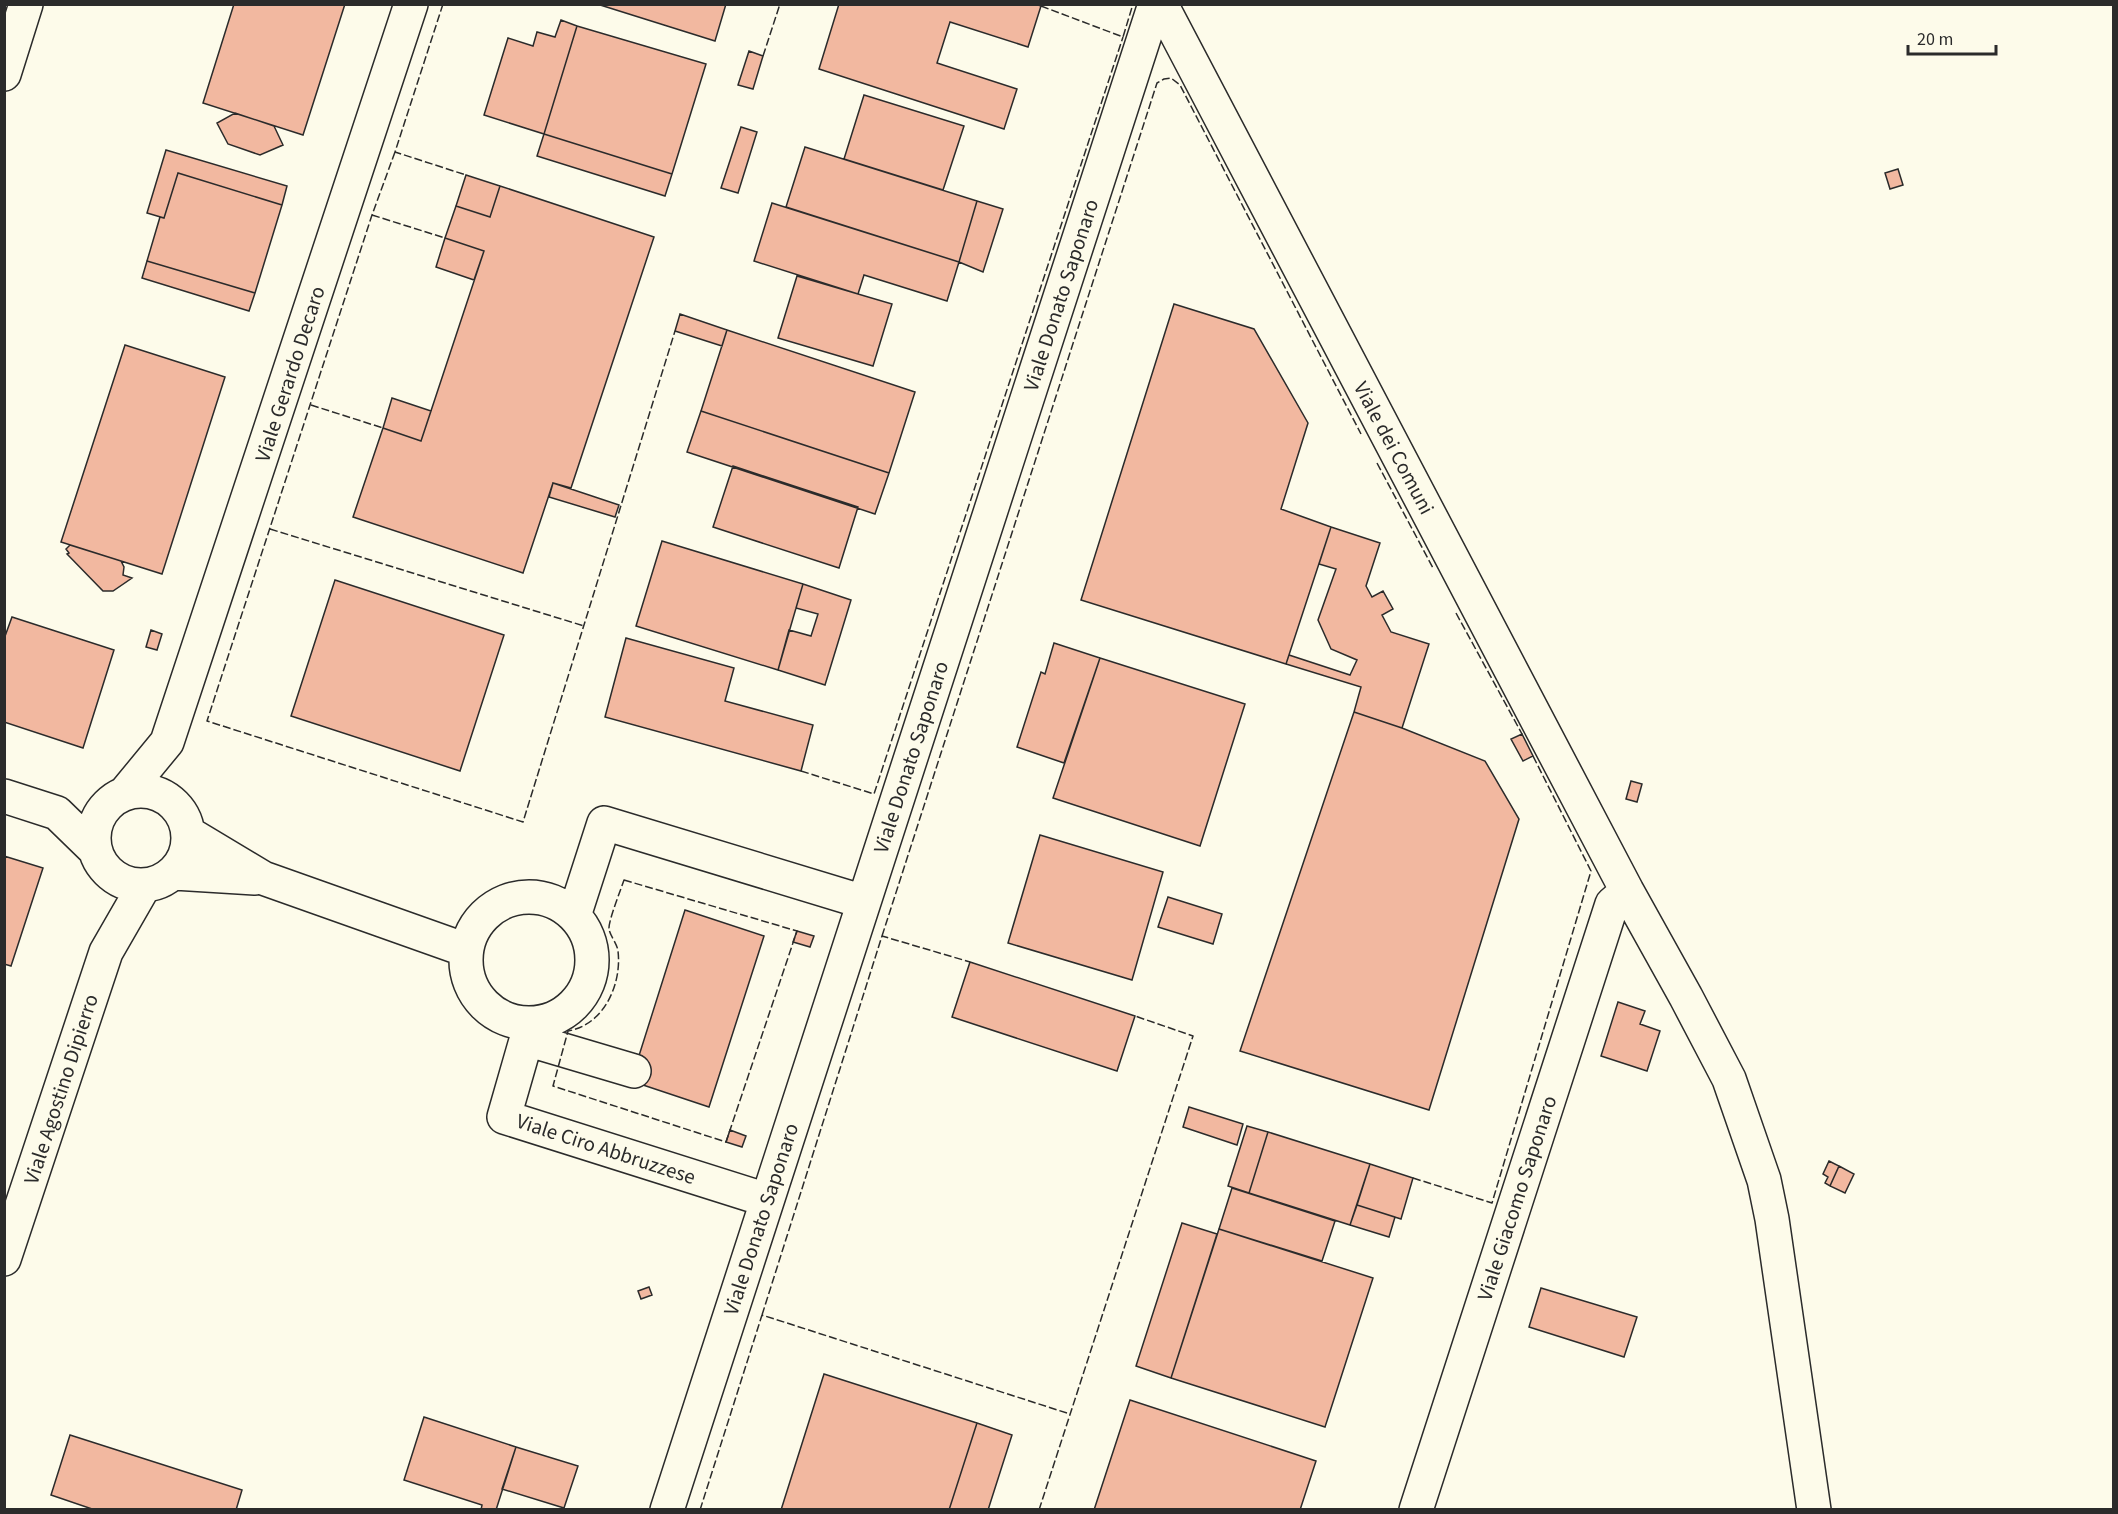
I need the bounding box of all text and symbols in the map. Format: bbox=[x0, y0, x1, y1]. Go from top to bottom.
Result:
scale bar bbox=[1908, 18, 1996, 56]
text: 20 m bbox=[1917, 27, 1953, 52]
street label: Viale Donato Saponaro bbox=[1016, 195, 1106, 395]
street label: Viale Gerardo Decaro bbox=[247, 282, 333, 466]
street label: Viale dei Comuni bbox=[1346, 376, 1442, 520]
street label: Viale Donato Saponaro bbox=[866, 657, 956, 857]
street label: Viale Agostino Dipierro bbox=[16, 990, 106, 1188]
street label: Viale Giacomo Saponaro bbox=[1470, 1092, 1564, 1304]
street label: Viale Ciro Abbruzzese bbox=[512, 1106, 700, 1192]
street label: Viale Donato Saponaro bbox=[716, 1119, 806, 1319]

